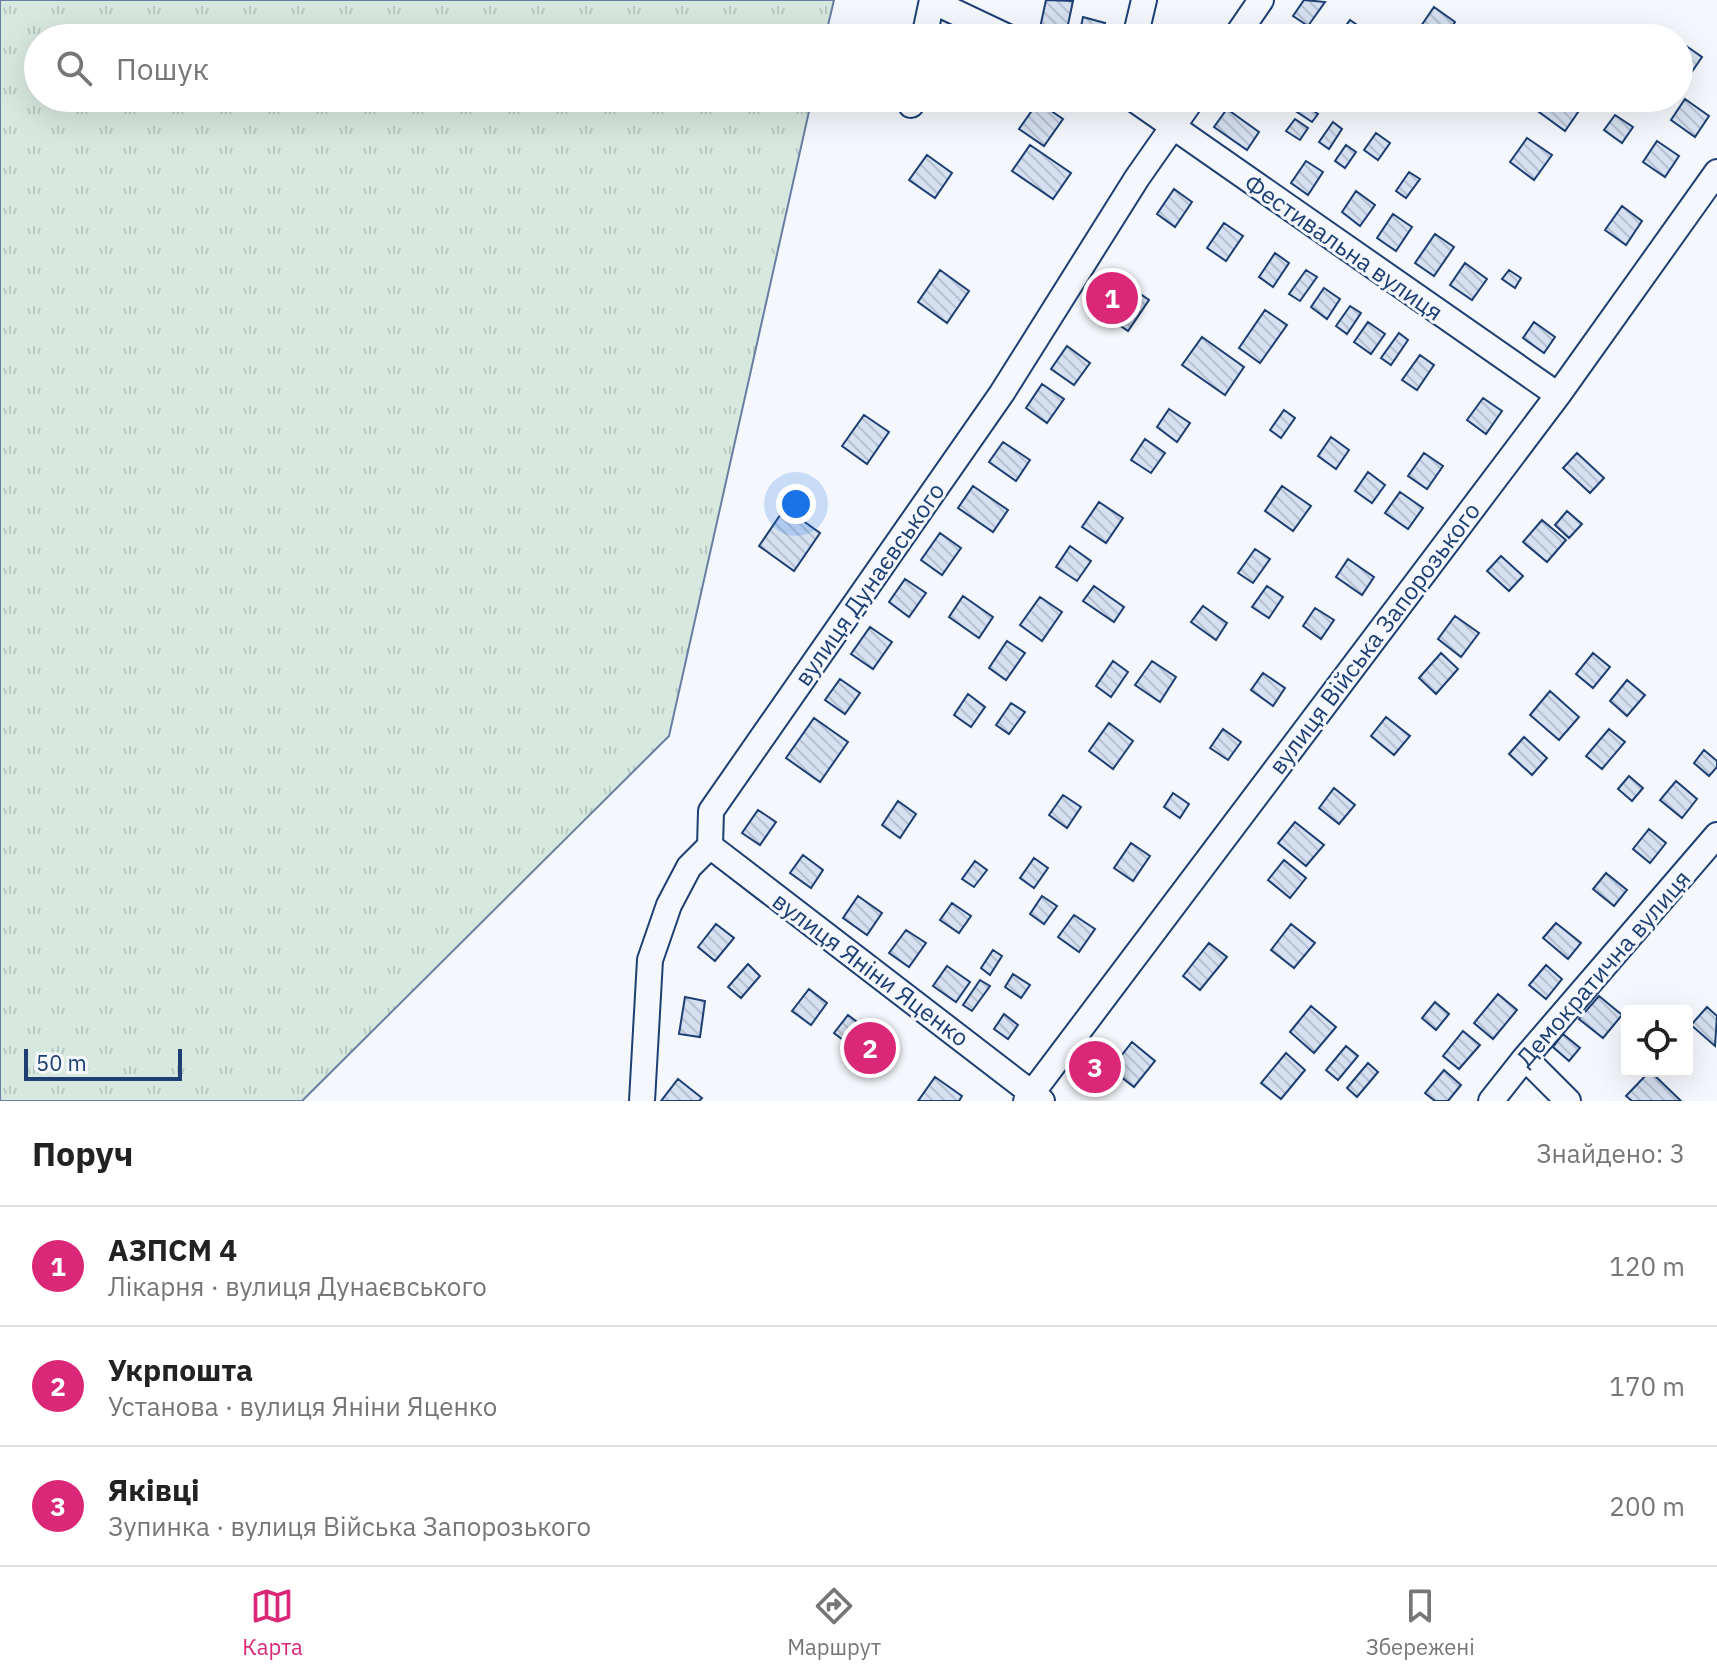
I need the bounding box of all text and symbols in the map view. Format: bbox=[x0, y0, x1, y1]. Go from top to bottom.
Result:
search box bbox=[24, 24, 1693, 112]
icon: search bbox=[52, 46, 96, 90]
text: Пошук bbox=[116, 49, 209, 88]
street label: Фестивальна вулиця bbox=[1238, 166, 1450, 328]
pin: 1 bbox=[1086, 268, 1138, 328]
street label: вулиця Дунаєвського bbox=[787, 476, 951, 692]
your location bbox=[776, 484, 816, 524]
street label: вулиця Війська Запорозького bbox=[1261, 495, 1487, 781]
street label: Демократична вулиця bbox=[1509, 863, 1697, 1073]
street label: вулиця Яніни Яценко bbox=[766, 885, 976, 1053]
map controls bbox=[1621, 1005, 1693, 1077]
button: locate bbox=[1621, 1005, 1693, 1077]
pin: 2 bbox=[844, 1018, 896, 1078]
pin: 3 bbox=[1069, 1037, 1121, 1097]
scale bar bbox=[24, 1045, 182, 1081]
text: 50 m bbox=[36, 1048, 87, 1077]
text: Поруч bbox=[32, 1131, 133, 1175]
text: Знайдено: 3 bbox=[1536, 1136, 1685, 1170]
text: АЗПСМ 4 bbox=[108, 1230, 237, 1269]
text: 1 bbox=[50, 1249, 66, 1283]
text: 120 m bbox=[1609, 1249, 1685, 1283]
text: Лікарня · вулиця Дунаєвського bbox=[108, 1269, 487, 1303]
text: Укрпошта bbox=[108, 1350, 253, 1389]
text: 2 bbox=[50, 1369, 66, 1403]
text: 170 m bbox=[1609, 1369, 1685, 1403]
text: Установа · вулиця Яніни Яценко bbox=[108, 1389, 497, 1423]
text: Яківці bbox=[108, 1470, 200, 1509]
text: 3 bbox=[50, 1489, 66, 1523]
text: 200 m bbox=[1609, 1489, 1685, 1523]
text: Зупинка · вулиця Війська Запорозького bbox=[108, 1509, 591, 1543]
tab: Карта bbox=[242, 1584, 303, 1661]
tab: Маршрут bbox=[787, 1584, 881, 1661]
tab: Збережені bbox=[1366, 1584, 1475, 1661]

